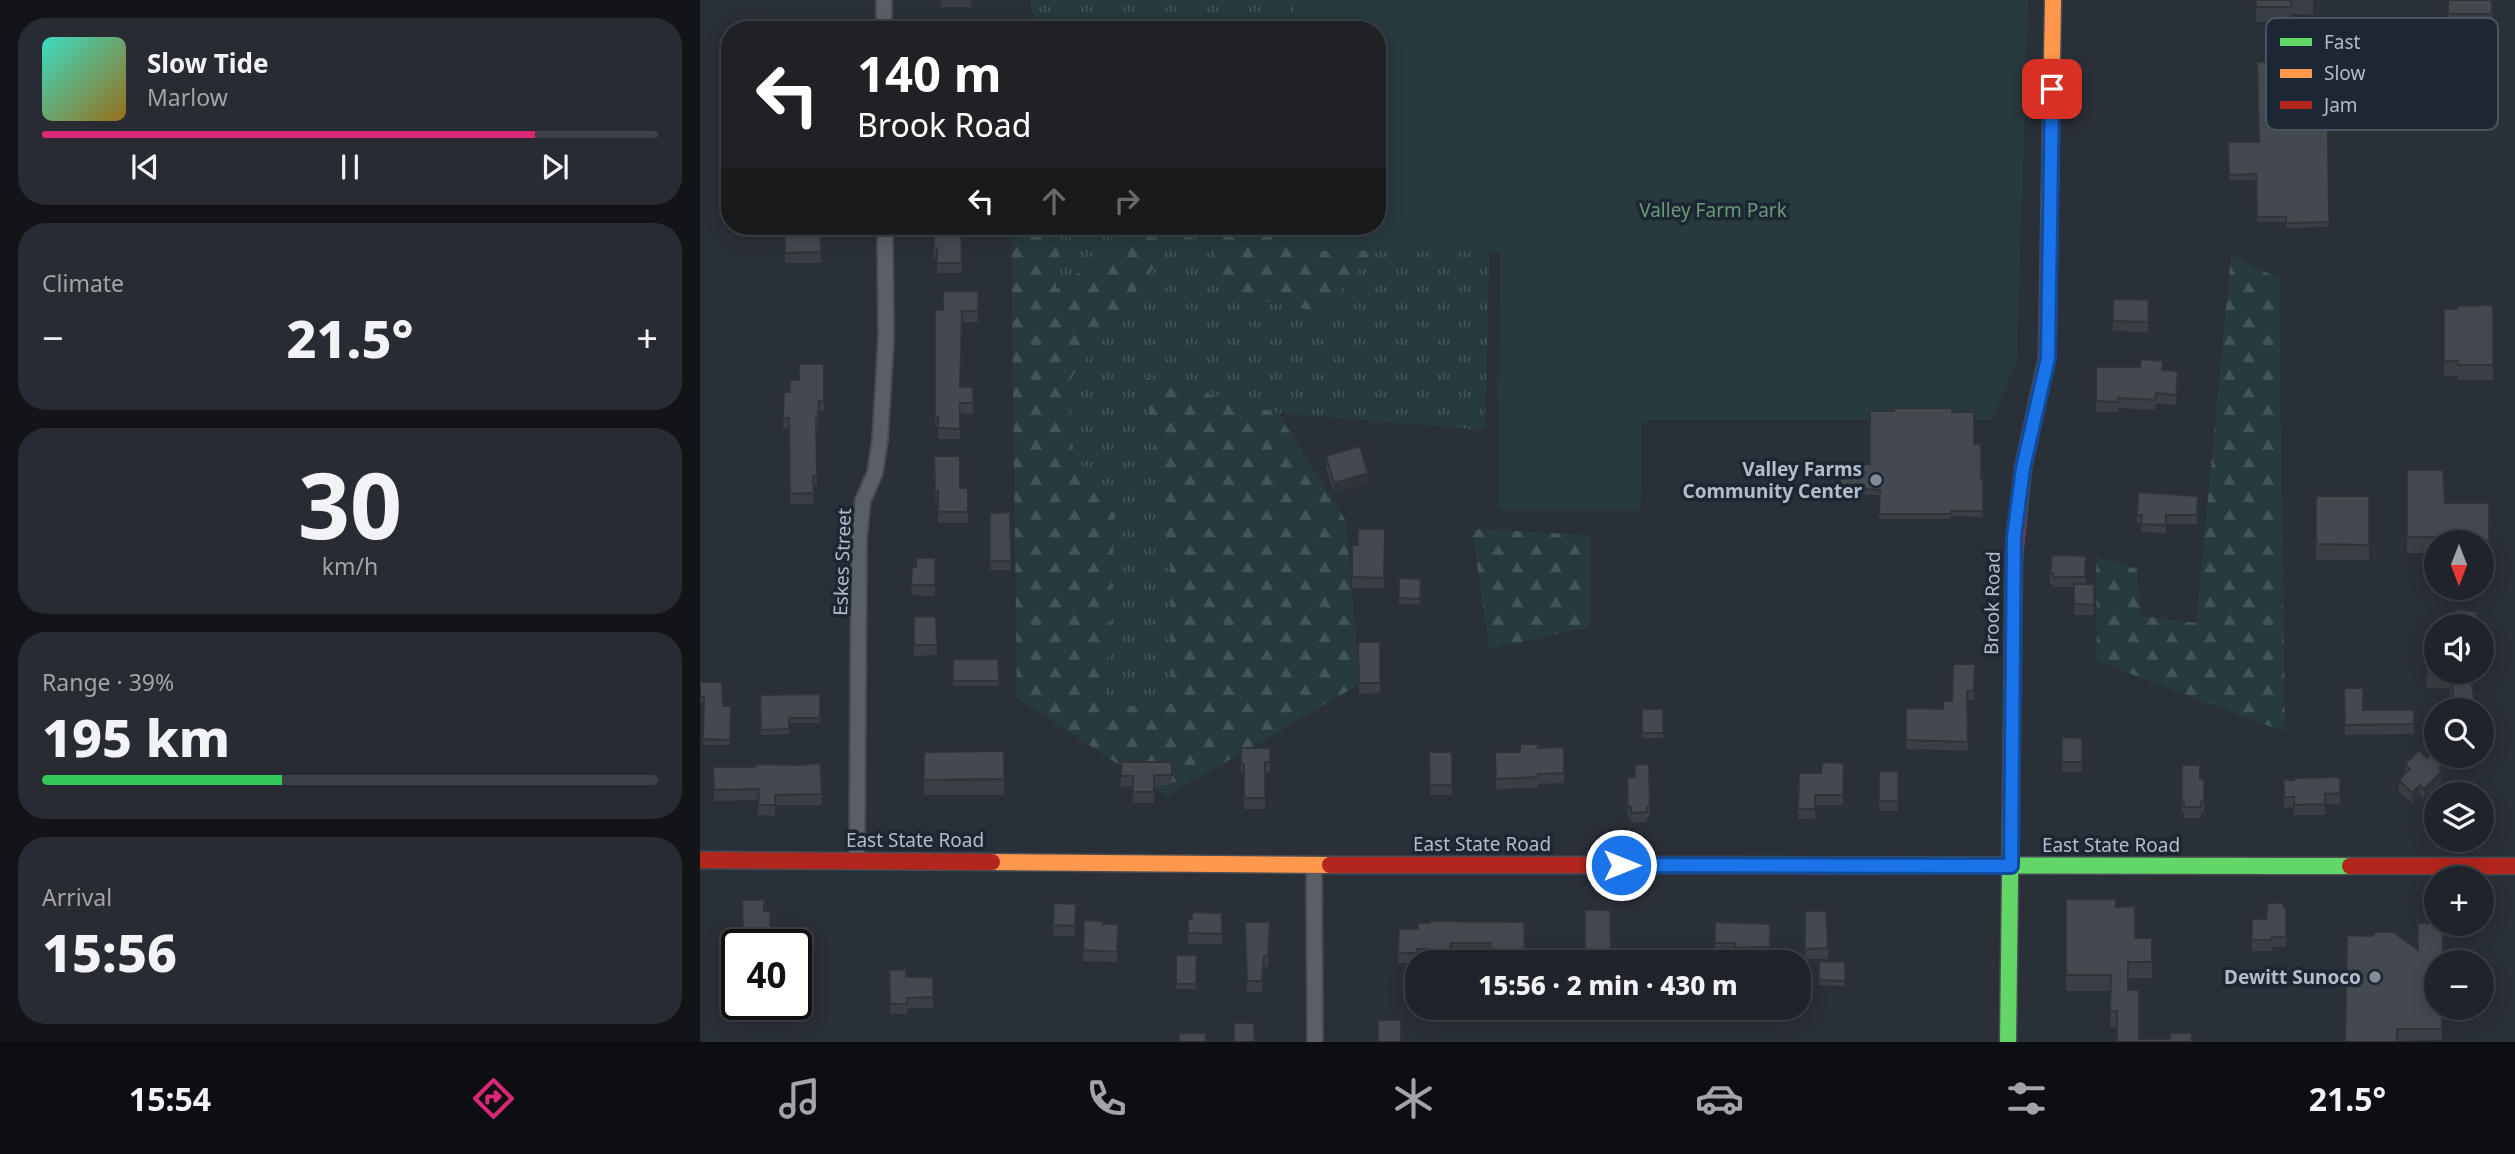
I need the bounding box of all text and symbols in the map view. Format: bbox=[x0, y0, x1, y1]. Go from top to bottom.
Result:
legend bbox=[2266, 18, 2498, 130]
text: Fast bbox=[2324, 29, 2361, 55]
text: 140 m bbox=[857, 40, 1002, 106]
text: Slow Tide bbox=[147, 45, 269, 81]
icon: left bbox=[742, 49, 833, 140]
pin bbox=[2022, 59, 2082, 119]
text: Slow bbox=[2324, 60, 2365, 86]
icon: arrive bbox=[2033, 70, 2071, 108]
text: Marlow bbox=[147, 81, 228, 113]
text: Jam bbox=[2322, 92, 2358, 118]
text: Brook Road bbox=[857, 103, 1031, 146]
icon: previous bbox=[126, 148, 164, 186]
icon: pause bbox=[331, 148, 369, 186]
icon: next bbox=[536, 148, 574, 186]
icon: left bbox=[962, 182, 1000, 220]
icon: ahead bbox=[1035, 182, 1073, 220]
icon: right bbox=[1108, 182, 1146, 220]
park label: Valley Farm Park bbox=[1639, 197, 1787, 223]
text: Climate bbox=[42, 267, 124, 299]
text: 21.5° bbox=[287, 302, 413, 373]
text: − bbox=[42, 311, 64, 363]
text: + bbox=[636, 311, 658, 363]
text: 30 bbox=[298, 442, 402, 566]
place label: Valley Farms Community Center bbox=[1682, 456, 1863, 504]
marker: Valley Farms Community Center bbox=[1868, 472, 1884, 488]
street label: Eskes Street bbox=[827, 508, 857, 616]
north arrow bbox=[2424, 530, 2494, 600]
map controls bbox=[2424, 530, 2494, 1020]
text: km/h bbox=[322, 550, 378, 582]
street label: Brook Road bbox=[1978, 551, 2006, 655]
button: sound bbox=[2424, 614, 2494, 684]
text: Range · 39% bbox=[42, 666, 174, 698]
button: search bbox=[2424, 698, 2494, 768]
text: 195 km bbox=[42, 701, 230, 772]
button: layers bbox=[2424, 782, 2494, 852]
street label: East State Road bbox=[846, 827, 984, 853]
position arrow bbox=[1584, 828, 1658, 902]
street label: East State Road bbox=[1413, 831, 1551, 857]
street label: East State Road bbox=[2042, 832, 2180, 858]
button: + bbox=[2424, 866, 2494, 936]
text: Arrival bbox=[42, 881, 112, 913]
text: 15:56 bbox=[42, 916, 177, 987]
speed limit sign: 40 bbox=[721, 929, 812, 1020]
button: − bbox=[2424, 950, 2494, 1020]
place label: Dewitt Sunoco bbox=[2224, 964, 2361, 990]
text: 15:56 · 2 min · 430 m bbox=[1478, 967, 1738, 1003]
marker: Dewitt Sunoco bbox=[2367, 969, 2383, 985]
icon: directions bbox=[469, 1074, 518, 1123]
icon: music bbox=[775, 1074, 824, 1123]
icon: phone bbox=[1082, 1074, 1131, 1123]
icon: climate bbox=[1389, 1074, 1438, 1123]
icon: car bbox=[1695, 1074, 1744, 1123]
icon: filters bbox=[2002, 1074, 2051, 1123]
text: 15:54 bbox=[129, 1077, 211, 1120]
text: 21.5° bbox=[2309, 1077, 2386, 1120]

